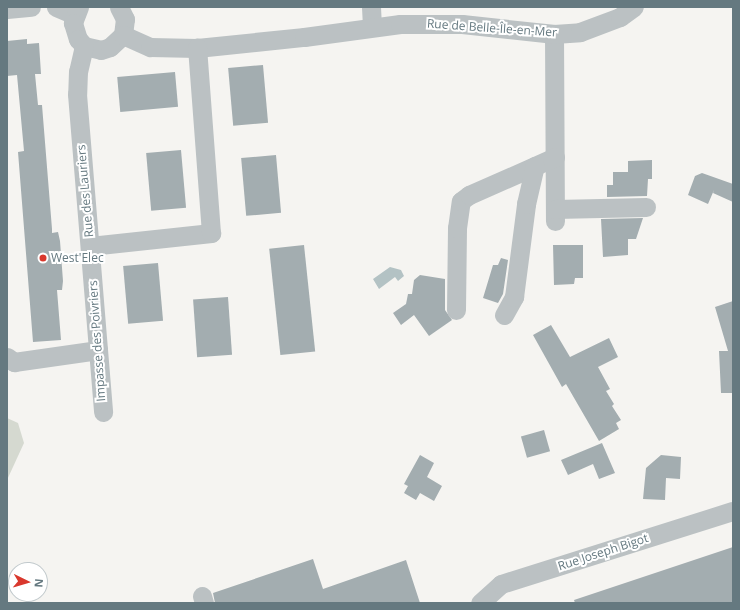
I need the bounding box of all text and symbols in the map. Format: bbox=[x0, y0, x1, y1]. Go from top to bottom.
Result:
street label: Rue de Belle-Île-en-Mer bbox=[426, 16, 558, 40]
street label: Rue des Lauriers bbox=[74, 144, 96, 238]
place label: West'Elec bbox=[51, 251, 104, 265]
marker: West'Elec bbox=[38, 253, 48, 263]
street label: Impasse des Poivriers bbox=[86, 280, 108, 402]
street label: Rue Joseph Bigot bbox=[556, 531, 650, 573]
north arrow bbox=[8, 562, 48, 602]
text: N bbox=[32, 578, 47, 588]

